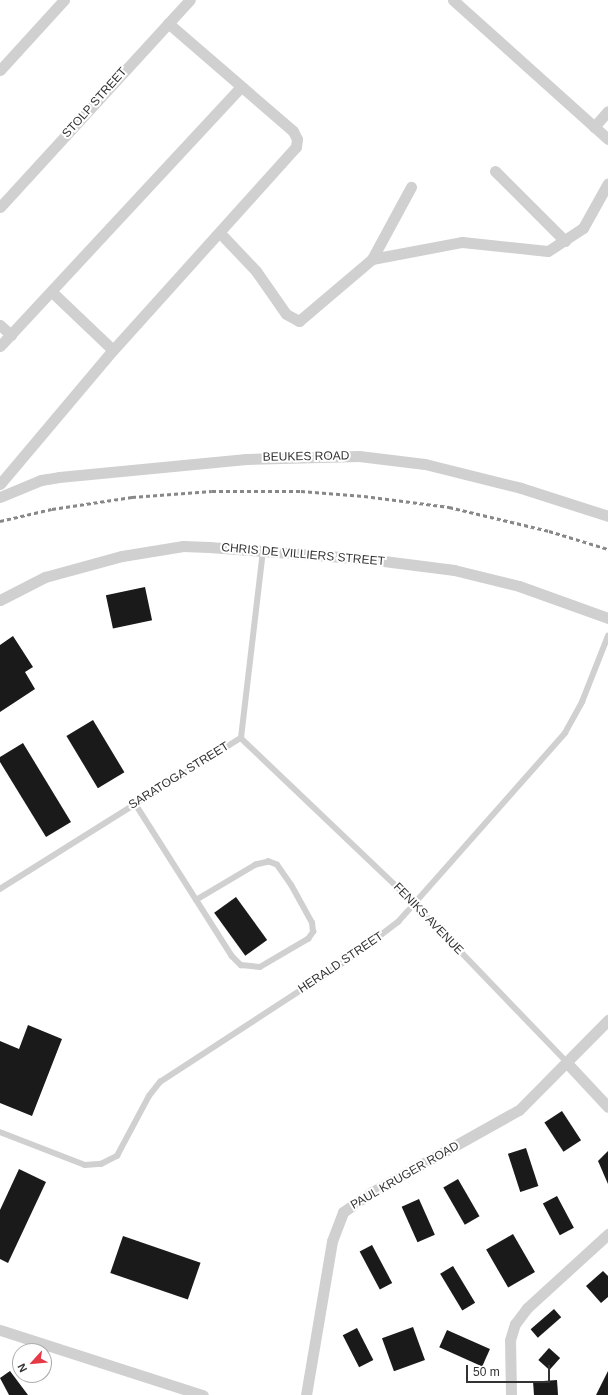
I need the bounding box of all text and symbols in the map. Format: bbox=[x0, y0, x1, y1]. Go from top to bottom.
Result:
street label: STOLP STREET bbox=[60, 65, 130, 141]
street label: BEUKES ROAD bbox=[263, 449, 349, 465]
street label: CHRIS DE VILLIERS STREET bbox=[221, 541, 385, 569]
street label: SARATOGA STREET bbox=[126, 739, 232, 813]
street label: FENIKS AVENUE bbox=[390, 880, 466, 958]
street label: HERALD STREET bbox=[296, 929, 386, 997]
street label: PAUL KRUGER ROAD bbox=[348, 1139, 462, 1213]
north arrow bbox=[12, 1343, 52, 1383]
scale bar bbox=[468, 1357, 552, 1383]
text: N bbox=[15, 1362, 29, 1374]
text: 50 m bbox=[473, 1365, 500, 1379]

